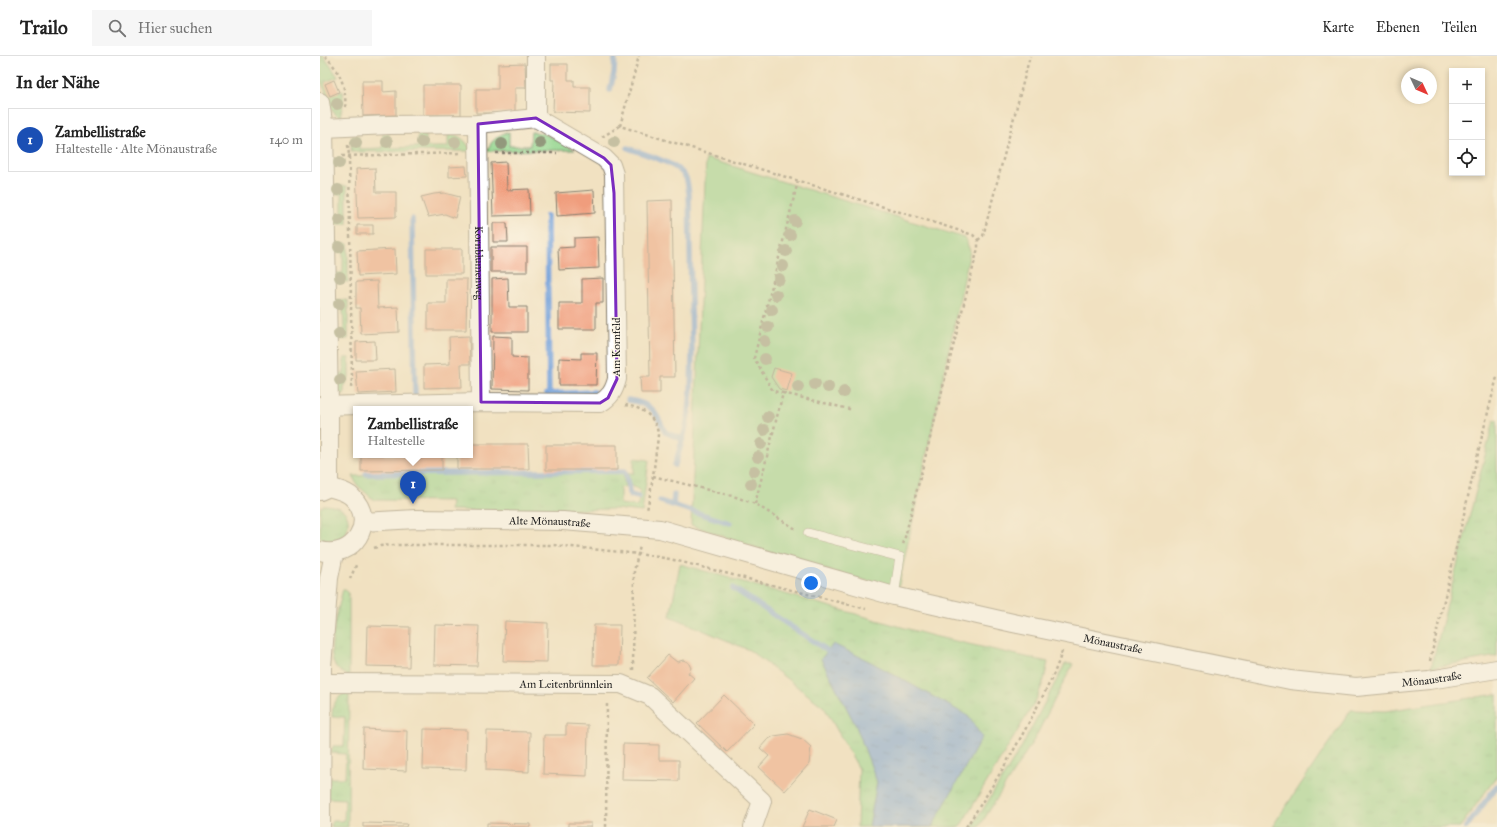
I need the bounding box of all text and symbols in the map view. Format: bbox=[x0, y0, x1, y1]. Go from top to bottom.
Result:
search box bbox=[92, 10, 372, 46]
text: Trailo bbox=[20, 16, 68, 39]
icon: search bbox=[106, 17, 128, 39]
text: Hier suchen bbox=[138, 19, 212, 37]
text: Karte bbox=[1322, 19, 1354, 36]
text: Ebenen bbox=[1376, 19, 1420, 36]
text: Teilen bbox=[1442, 19, 1477, 36]
north arrow bbox=[1401, 68, 1437, 104]
map controls bbox=[1449, 68, 1485, 176]
button: + bbox=[1449, 68, 1485, 104]
text: In der Nähe bbox=[16, 72, 100, 93]
button: − bbox=[1449, 104, 1485, 140]
text: Zambellistraße bbox=[55, 123, 146, 141]
text: 1 bbox=[27, 132, 33, 148]
text: 140 m bbox=[269, 132, 303, 148]
button: locate bbox=[1449, 140, 1485, 176]
text: Haltestelle · Alte Mönaustraße bbox=[55, 141, 217, 157]
street label: Kornblumenweg bbox=[473, 226, 486, 301]
street label: Am Kornfeld bbox=[610, 317, 623, 378]
popup bbox=[353, 406, 473, 458]
text: Zambellistraße bbox=[368, 415, 458, 433]
text: Haltestelle bbox=[368, 433, 425, 449]
pin: 1 bbox=[400, 471, 426, 504]
street label: Alte Mönaustraße bbox=[508, 514, 592, 530]
your location bbox=[801, 573, 821, 593]
street label: Mönaustraße bbox=[1082, 631, 1144, 656]
street label: Mönaustraße bbox=[1401, 668, 1463, 689]
street label: Am Leitenbrünnlein bbox=[518, 677, 613, 690]

